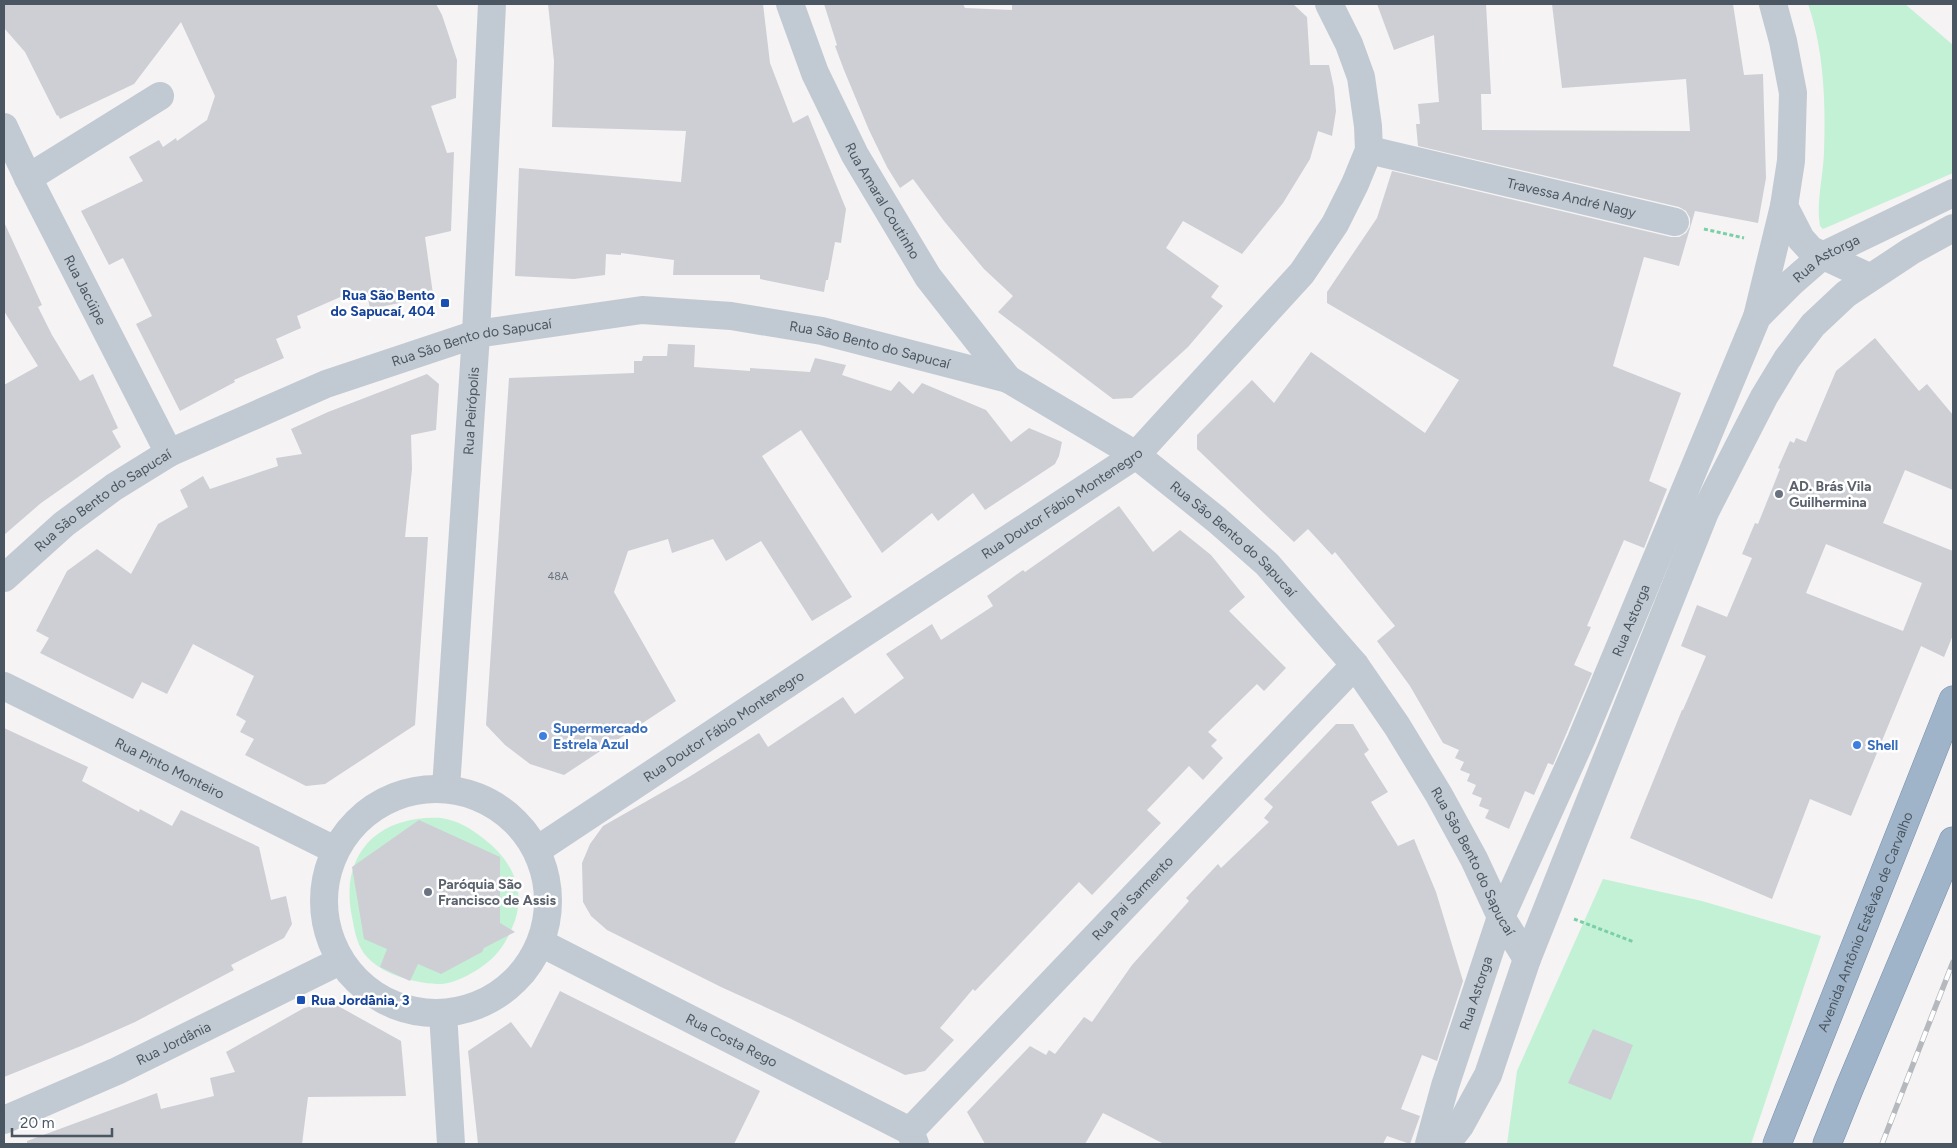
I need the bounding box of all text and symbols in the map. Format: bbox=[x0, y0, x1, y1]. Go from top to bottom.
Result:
street label: Rua Amaral Coutinho bbox=[841, 140, 923, 262]
street label: Travessa André Nagy bbox=[1505, 175, 1638, 222]
street label: Rua Astorga bbox=[1789, 231, 1862, 287]
street label: Rua Jacúipe bbox=[60, 252, 110, 328]
place label: Rua São Bento do Sapucaí, 404 bbox=[330, 287, 435, 320]
marker: Rua São Bento do Sapucaí, 404 bbox=[439, 297, 451, 309]
street label: Rua São Bento do Sapucaí bbox=[389, 315, 554, 371]
street label: Rua São Bento do Sapucaí bbox=[788, 318, 953, 373]
street label: Rua Peirópolis bbox=[460, 366, 483, 455]
street label: Rua São Bento do Sapucaí bbox=[31, 445, 175, 556]
street label: Rua Doutor Fábio Montenegro bbox=[978, 445, 1147, 563]
street label: Rua São Bento do Sapucaí bbox=[1166, 478, 1300, 601]
place label: AD. Brás Vila Guilhermina bbox=[1789, 478, 1871, 511]
marker: AD. Brás Vila Guilhermina bbox=[1773, 488, 1785, 500]
house number: 48A bbox=[547, 570, 569, 583]
street label: Rua Astorga bbox=[1609, 582, 1654, 659]
street label: Rua Doutor Fábio Montenegro bbox=[640, 667, 808, 786]
place label: Supermercado Estrela Azul bbox=[553, 720, 648, 753]
marker: Supermercado Estrela Azul bbox=[537, 730, 549, 742]
street label: Rua Pinto Monteiro bbox=[112, 734, 227, 803]
place label: Shell bbox=[1867, 737, 1898, 754]
marker: Shell bbox=[1851, 739, 1863, 751]
street label: Rua São Bento do Sapucaí bbox=[1427, 784, 1519, 939]
street label: Avenida Antônio Estêvão de Carvalho bbox=[1814, 809, 1917, 1035]
street label: Rua Pai Sarmento bbox=[1089, 853, 1177, 944]
place label: Paróquia São Francisco de Assis bbox=[438, 876, 556, 909]
marker: Paróquia São Francisco de Assis bbox=[422, 886, 434, 898]
street label: Rua Astorga bbox=[1456, 954, 1496, 1032]
place label: Rua Jordânia, 3 bbox=[311, 992, 410, 1009]
marker: Rua Jordânia, 3 bbox=[295, 994, 307, 1006]
street label: Rua Costa Rego bbox=[683, 1010, 780, 1071]
street label: Rua Jordânia bbox=[134, 1018, 214, 1069]
scale bar bbox=[12, 1106, 112, 1138]
text: 20 m bbox=[20, 1114, 54, 1132]

